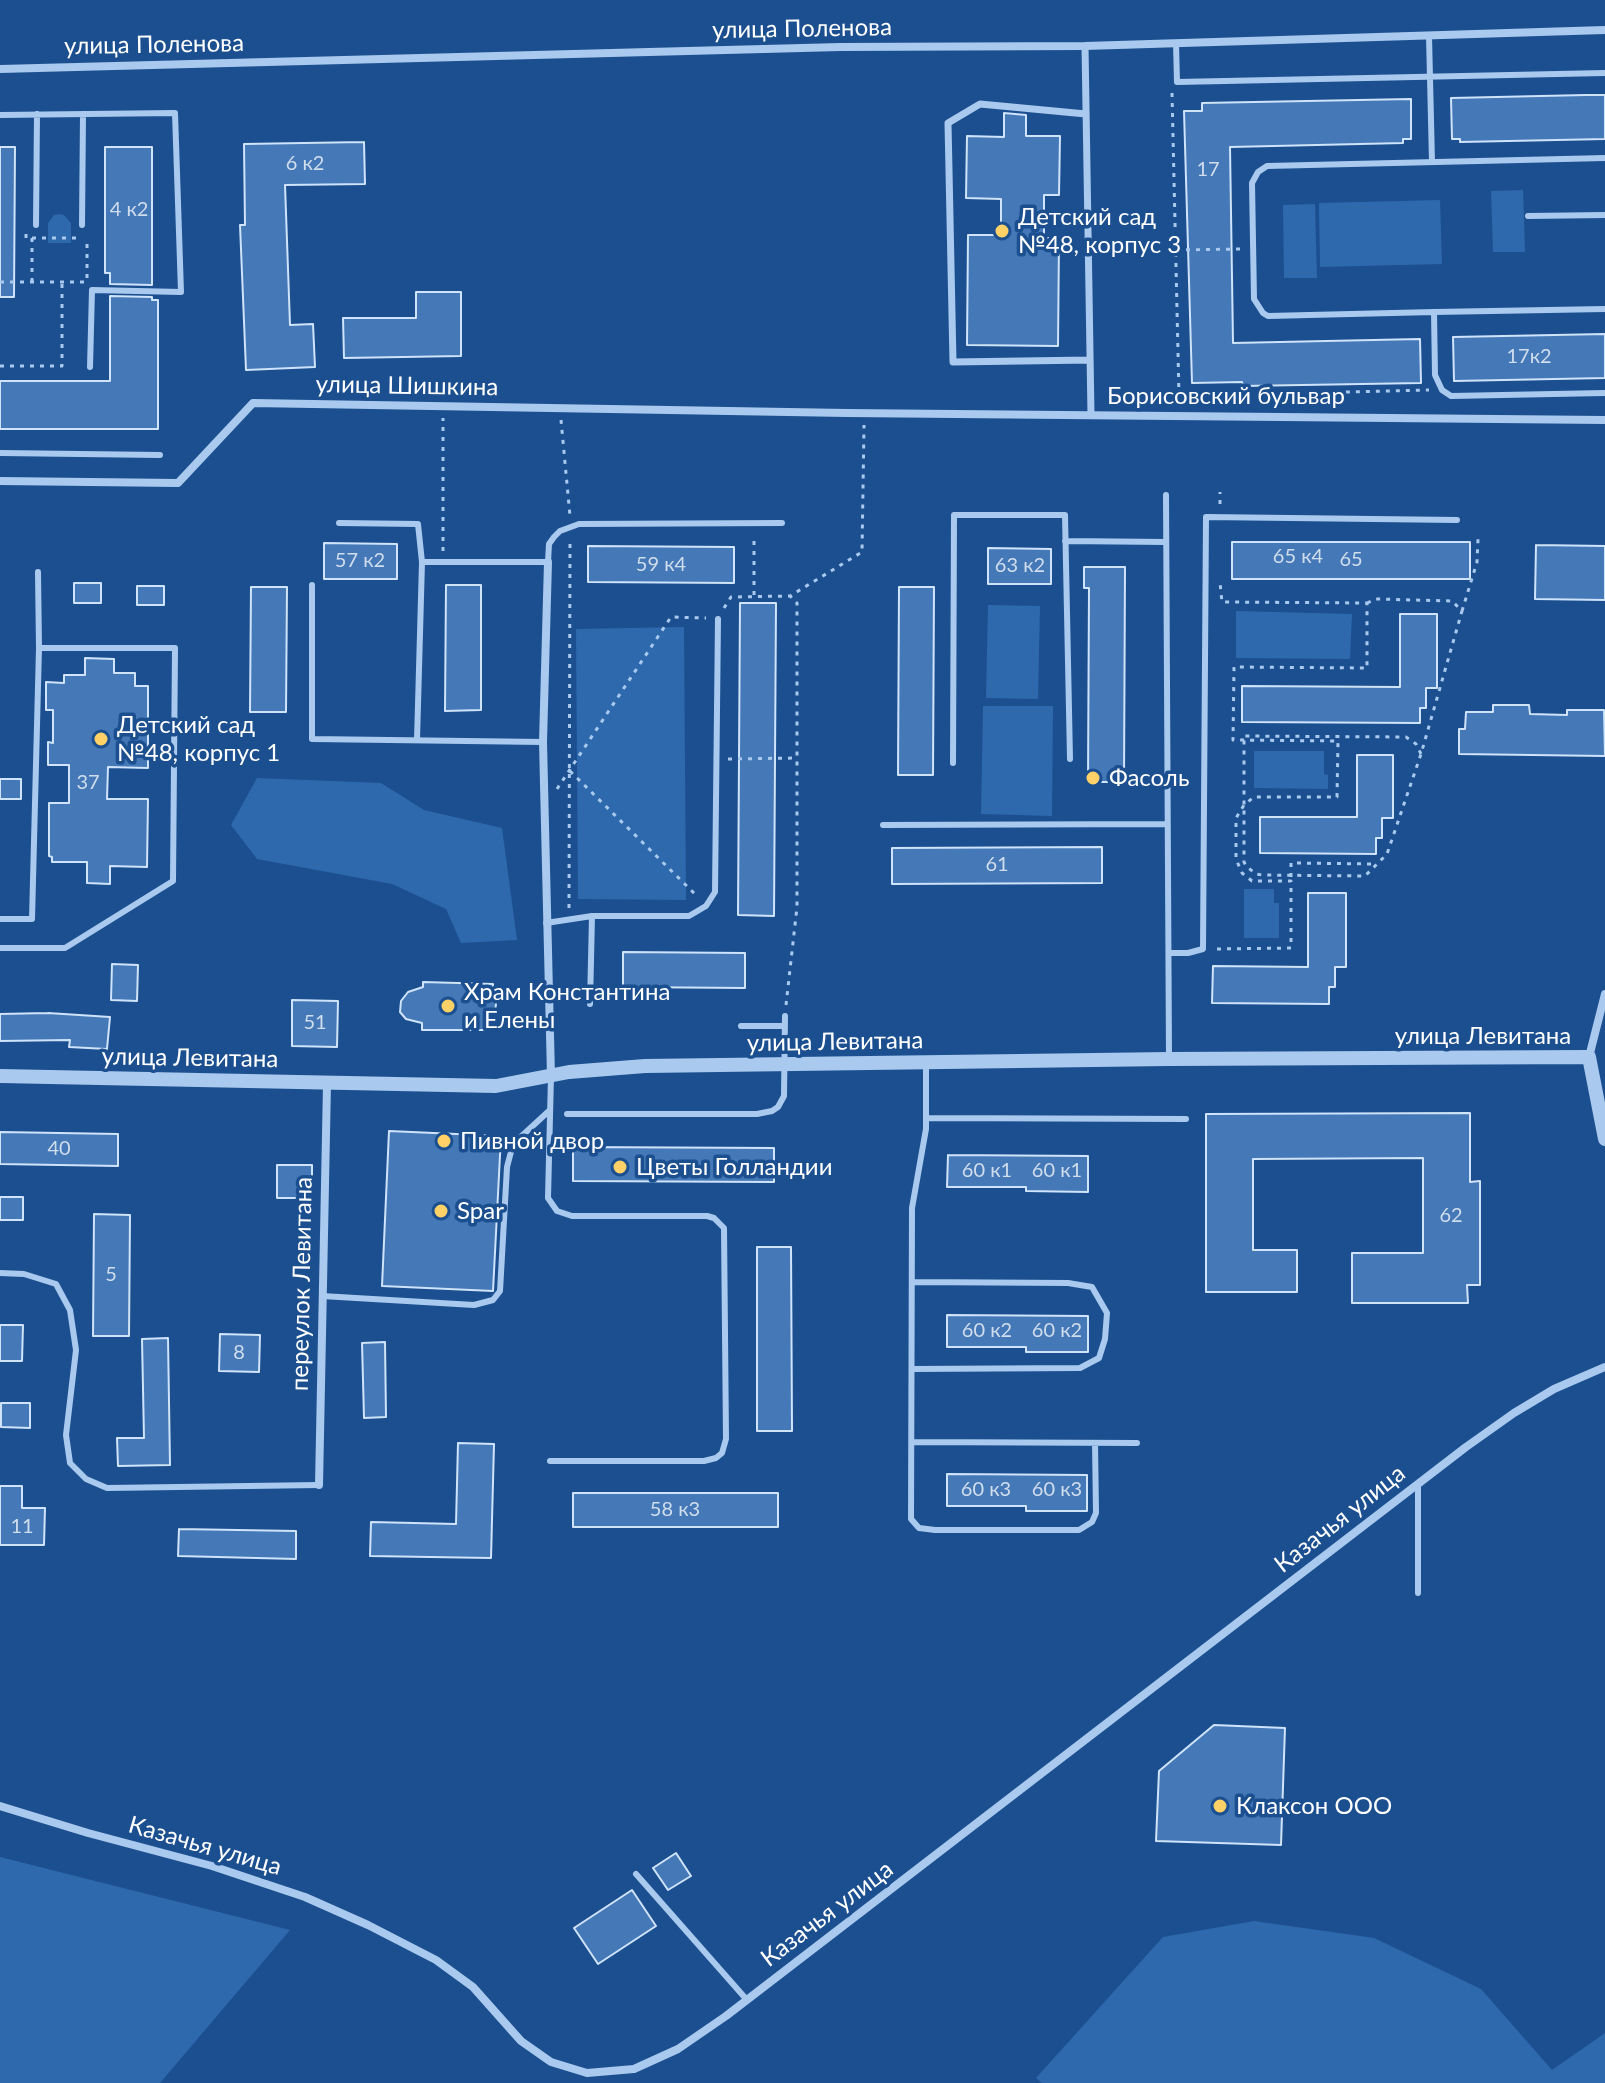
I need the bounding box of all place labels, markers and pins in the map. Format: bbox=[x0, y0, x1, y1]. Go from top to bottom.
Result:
place label: Детский сад №48, корпус 3 bbox=[1018, 203, 1181, 259]
marker: Детский сад №48, корпус 3 bbox=[993, 222, 1011, 240]
place label: Детский сад №48, корпус 1 bbox=[117, 711, 280, 767]
marker: Детский сад №48, корпус 1 bbox=[92, 730, 110, 748]
place label: Фасоль bbox=[1109, 764, 1189, 792]
marker: Фасоль bbox=[1084, 769, 1102, 787]
place label: Храм Константина и Елены bbox=[464, 978, 670, 1034]
marker: Храм Константина и Елены bbox=[439, 997, 457, 1015]
place label: Пивной двор bbox=[460, 1127, 604, 1155]
marker: Пивной двор bbox=[435, 1132, 453, 1150]
place label: Цветы Голландии bbox=[636, 1153, 832, 1181]
marker: Цветы Голландии bbox=[611, 1158, 629, 1176]
place label: Spar bbox=[457, 1197, 504, 1225]
marker: Spar bbox=[432, 1202, 450, 1220]
place label: Клаксон ООО bbox=[1236, 1792, 1392, 1820]
marker: Клаксон ООО bbox=[1211, 1797, 1229, 1815]

